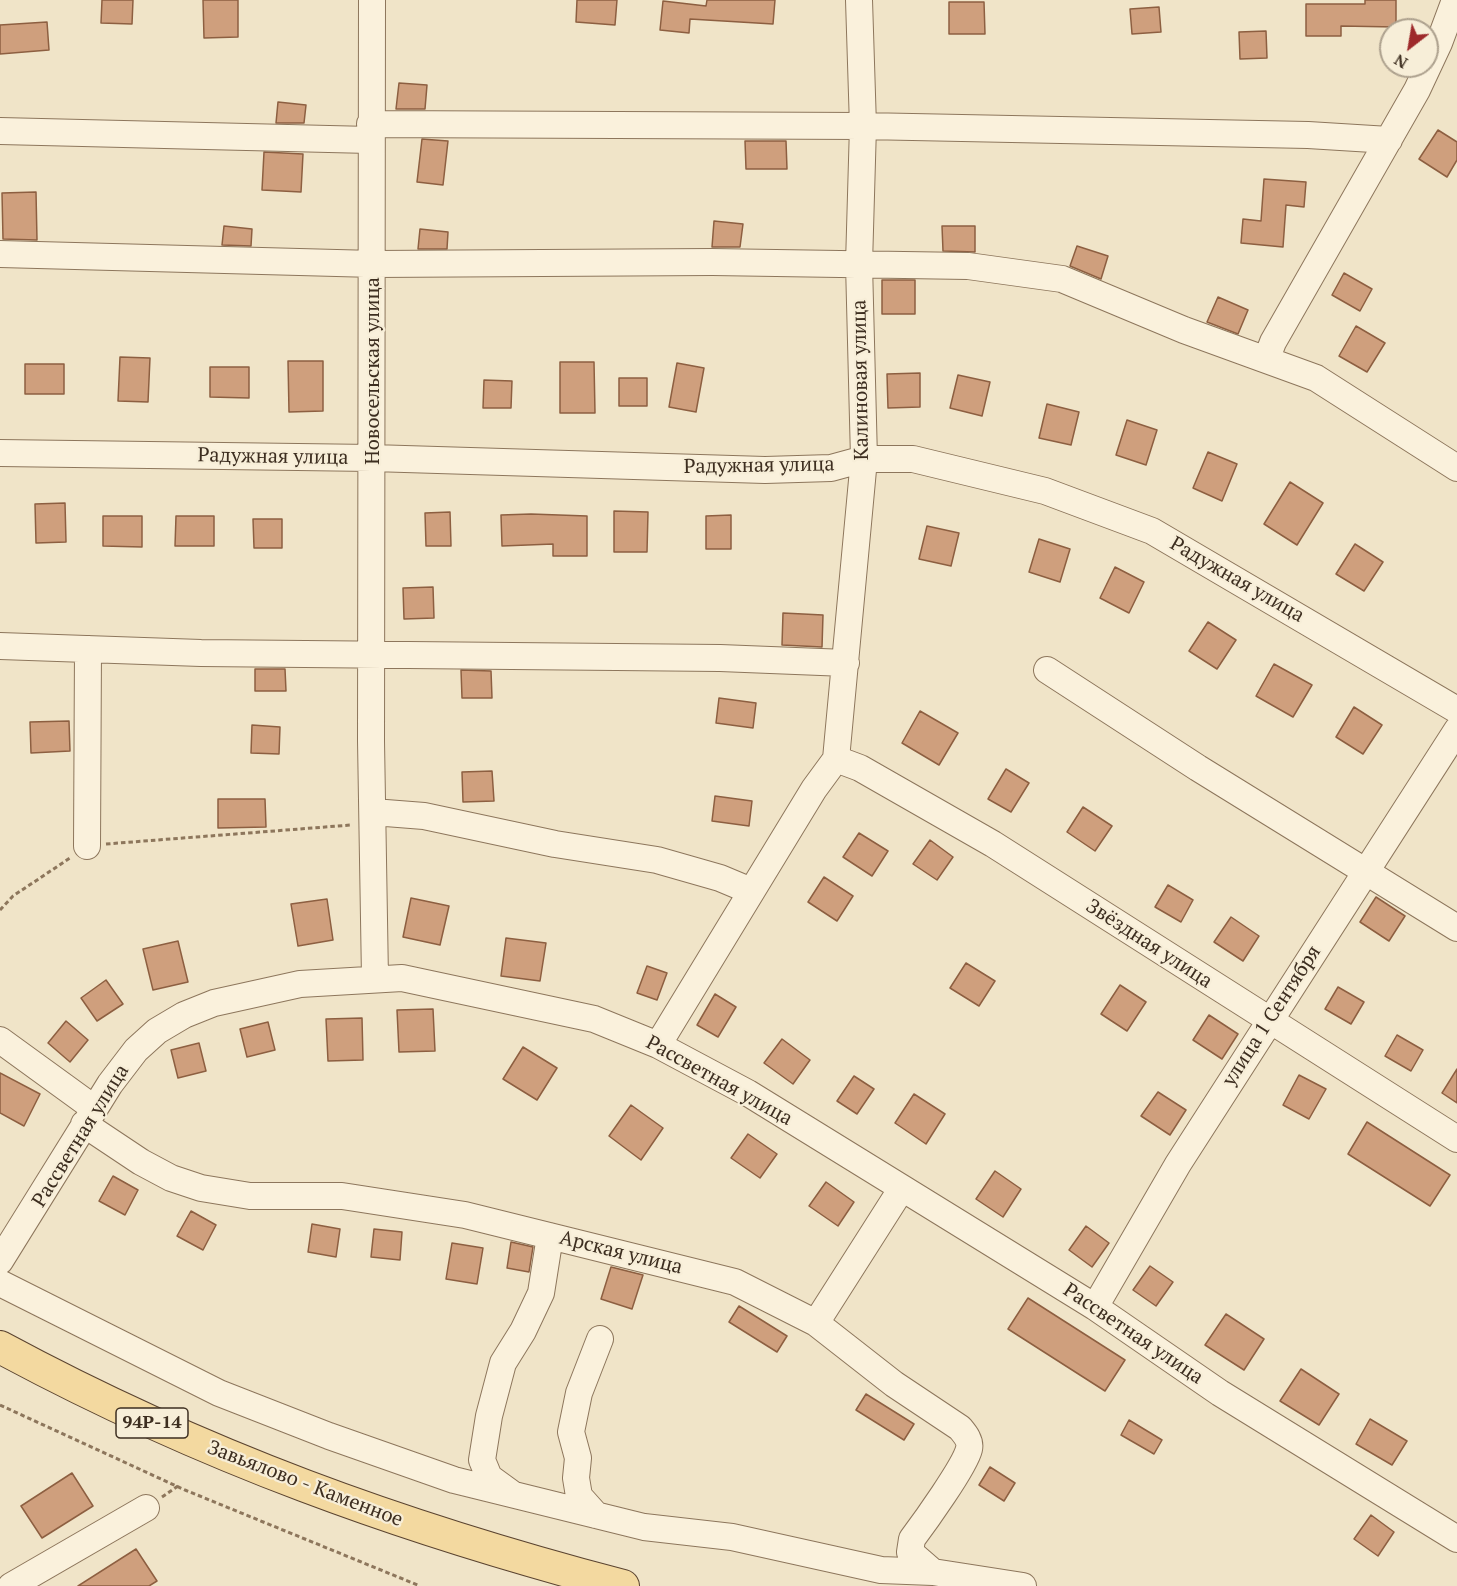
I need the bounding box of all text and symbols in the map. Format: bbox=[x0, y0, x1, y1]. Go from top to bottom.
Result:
north arrow bbox=[1379, 18, 1439, 78]
text: N bbox=[1390, 49, 1412, 74]
street label: Новосельская улица bbox=[361, 277, 385, 465]
street label: Калиновая улица bbox=[848, 299, 874, 461]
street label: Радужная улица bbox=[197, 444, 349, 470]
street label: Радужная улица bbox=[683, 453, 835, 479]
street label: Радужная улица bbox=[1166, 532, 1308, 628]
street label: Звёздная улица bbox=[1081, 894, 1217, 994]
street label: улица 1 Сентября bbox=[1218, 941, 1326, 1091]
street label: Рассветная улица bbox=[642, 1031, 796, 1131]
street label: Рассветная улица bbox=[27, 1060, 135, 1212]
street label: Арская улица bbox=[557, 1226, 685, 1280]
street label: Рассветная улица bbox=[1058, 1278, 1208, 1390]
road number: 94Р-14 bbox=[116, 1408, 188, 1438]
street label: Завьялово - Каменное bbox=[204, 1436, 406, 1532]

